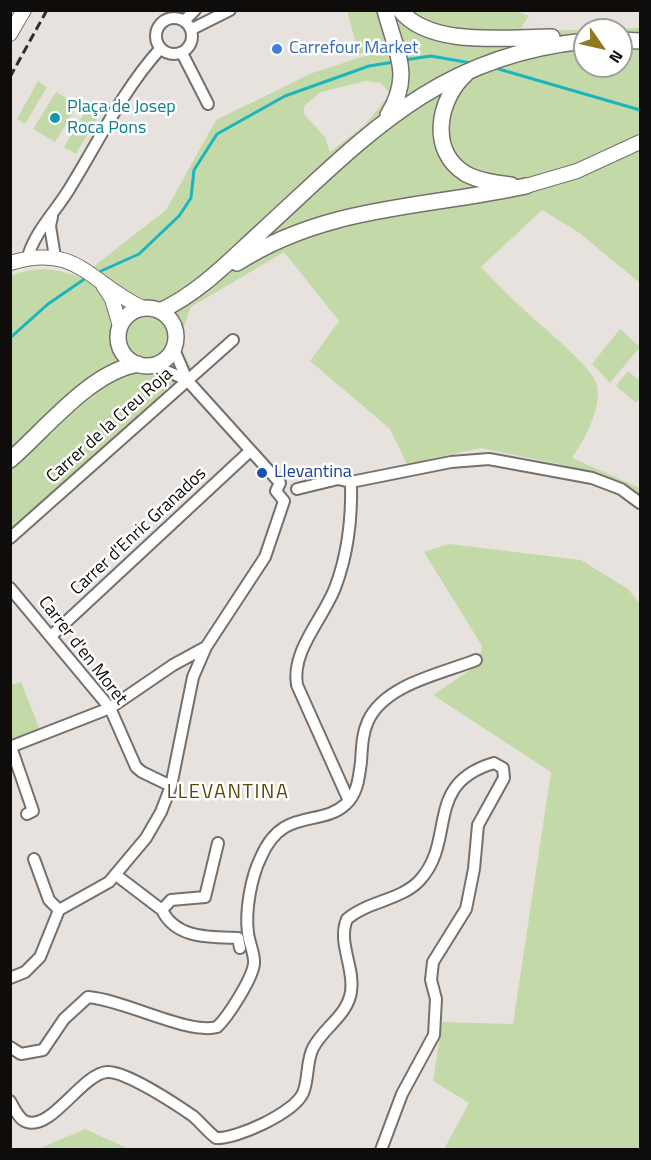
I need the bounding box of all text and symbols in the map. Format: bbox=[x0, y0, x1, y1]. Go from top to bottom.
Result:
north arrow bbox=[573, 18, 633, 78]
place label: Carrefour Market bbox=[289, 38, 418, 60]
marker: Carrefour Market bbox=[270, 42, 284, 56]
text: N bbox=[603, 46, 629, 68]
place label: Plaça de Josep Roca Pons bbox=[67, 97, 176, 140]
marker: Plaça de Josep Roca Pons bbox=[48, 111, 62, 125]
street label: Carrer de la Creu Roja bbox=[43, 364, 177, 488]
place label: Llevantina bbox=[274, 462, 352, 484]
street label: Carrer d'Enric Granados bbox=[67, 464, 211, 600]
marker: Llevantina bbox=[255, 466, 269, 480]
street label: Carrer d'en Moret bbox=[33, 592, 131, 710]
district label: LLEVANTINA bbox=[167, 781, 289, 805]

